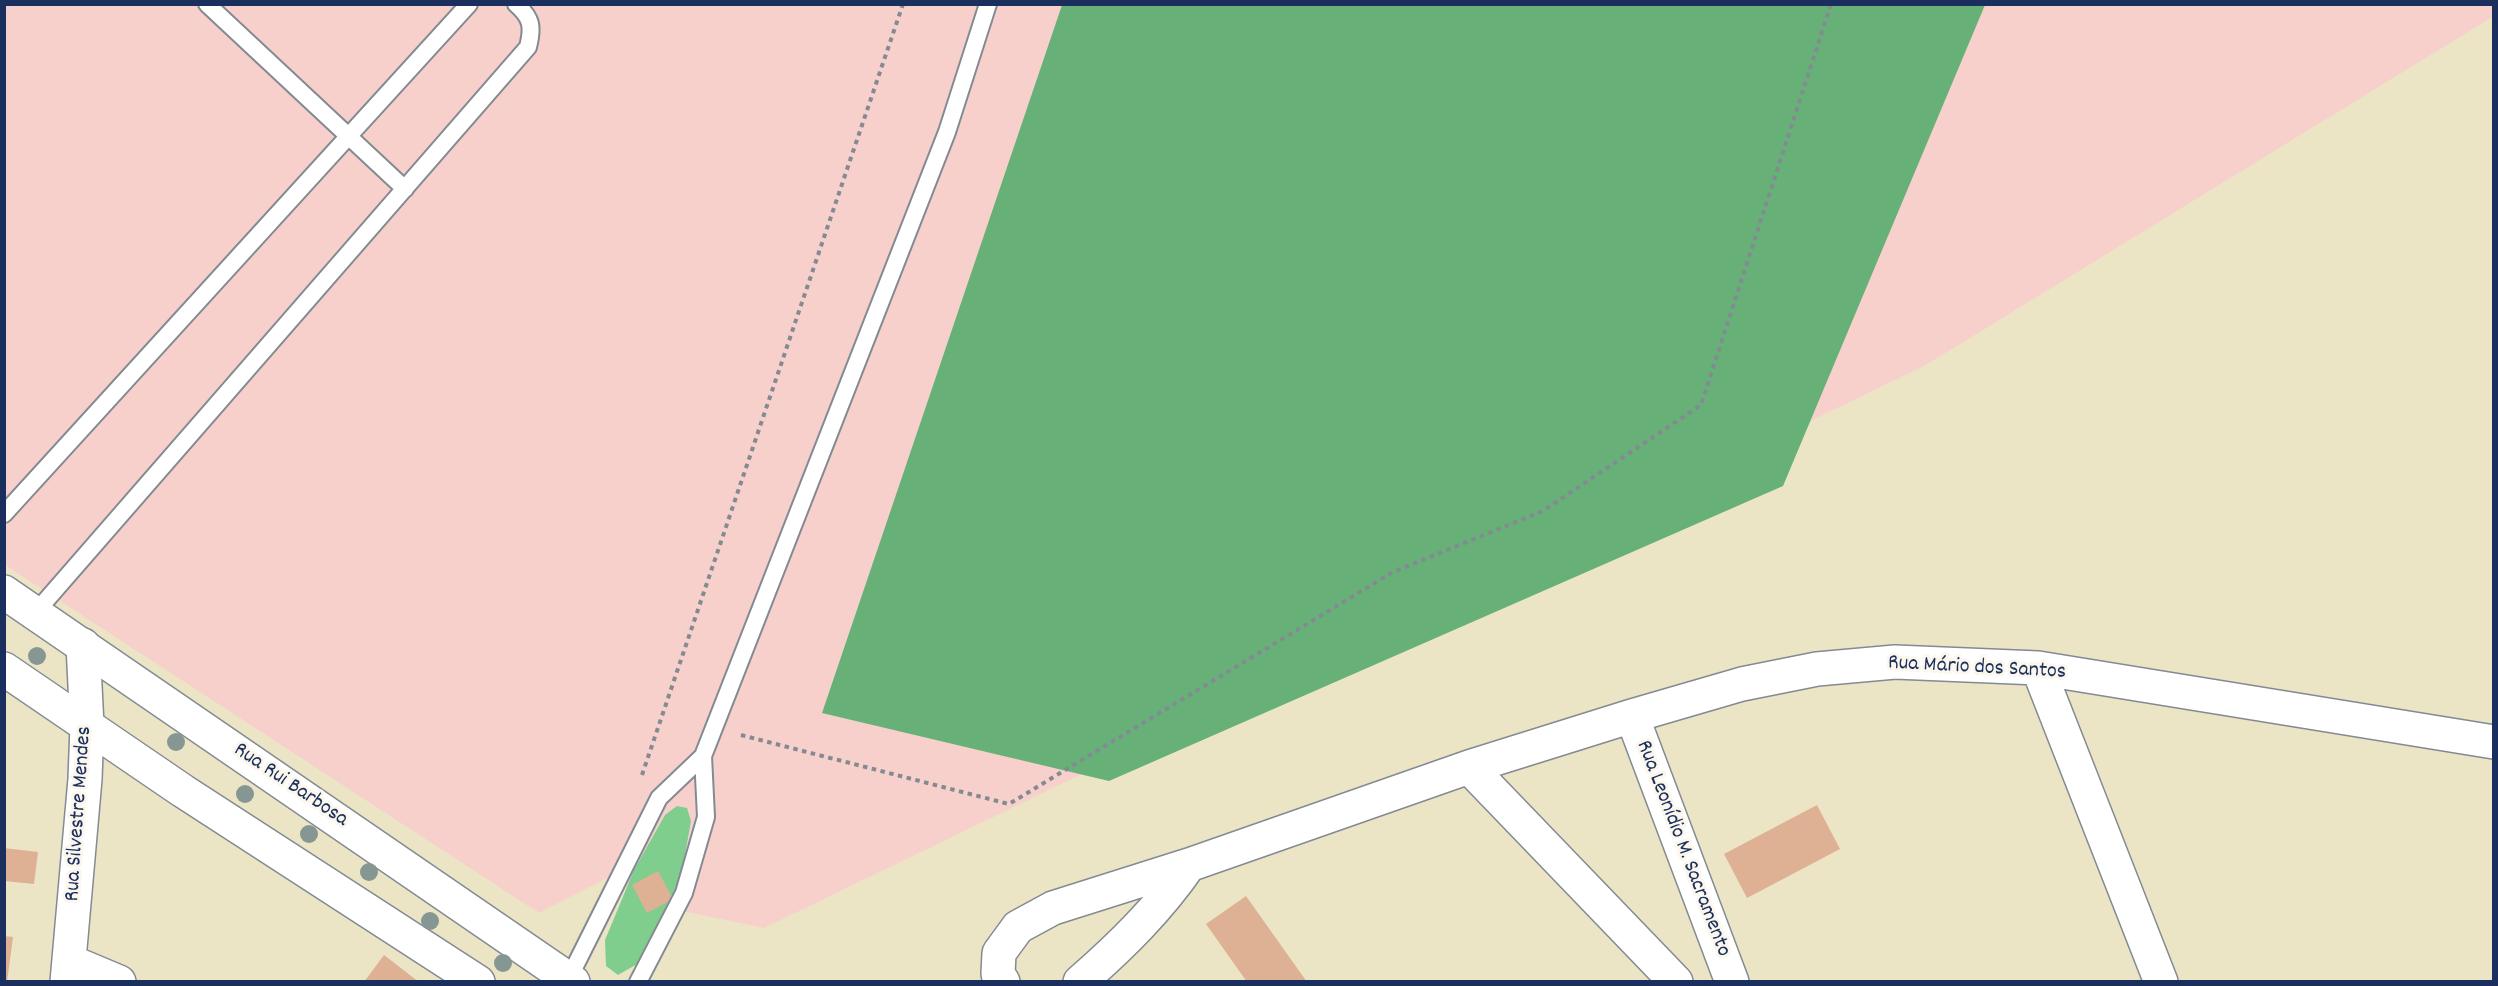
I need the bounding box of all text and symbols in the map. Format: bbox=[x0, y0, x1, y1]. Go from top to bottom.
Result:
street label: Rua Mário dos Santos bbox=[1887, 651, 2067, 687]
street label: Rua Silvestre Mendes bbox=[61, 725, 99, 903]
street label: Rua Leonídio M. Sacramento bbox=[1629, 737, 1735, 961]
street label: Rua Rui Barbosa bbox=[228, 738, 352, 834]

